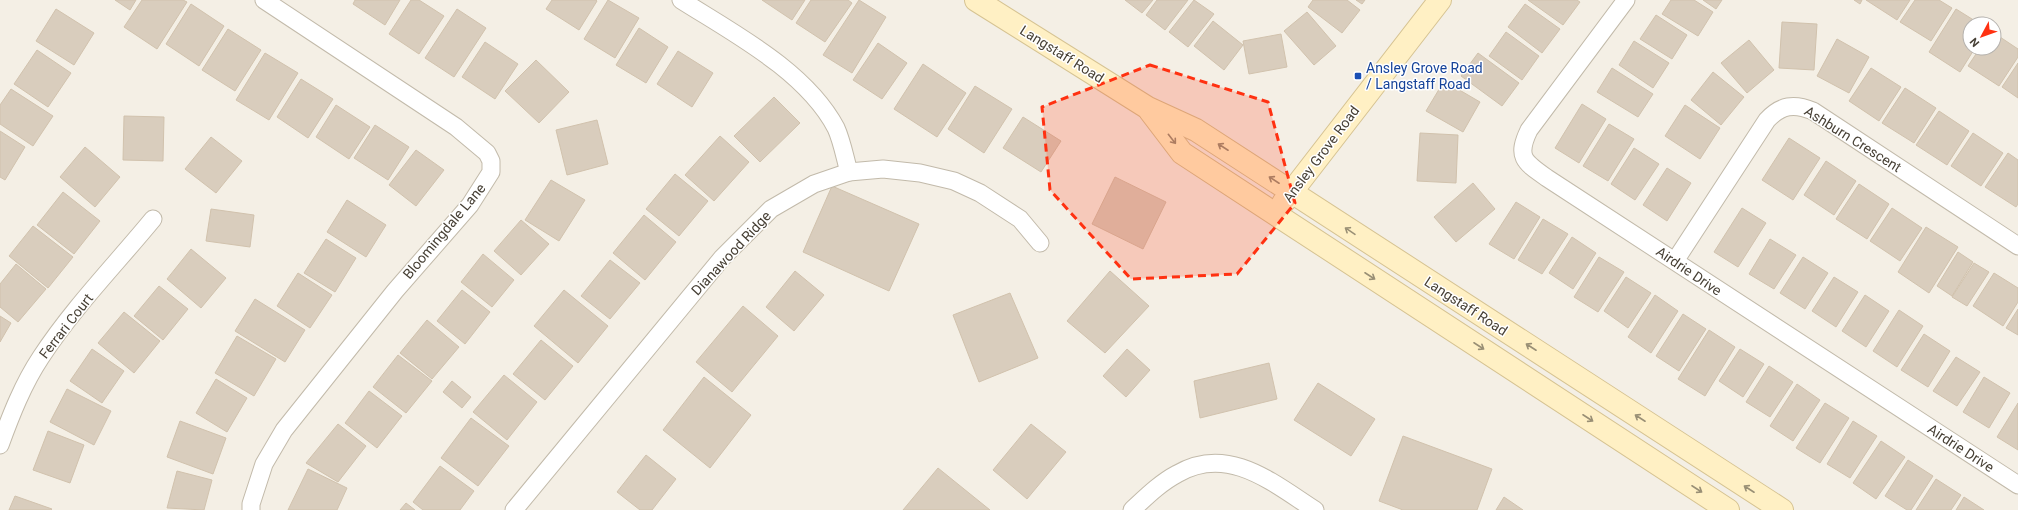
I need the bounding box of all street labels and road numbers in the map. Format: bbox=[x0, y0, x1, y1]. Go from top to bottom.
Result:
street label: Langstaff Road bbox=[1017, 22, 1107, 86]
street label: Ansley Grove Road bbox=[1280, 103, 1362, 205]
street label: Ashburn Crescent bbox=[1802, 103, 1905, 175]
street label: Bloomingdale Lane bbox=[399, 180, 489, 282]
street label: Dianawood Ridge bbox=[688, 208, 774, 298]
street label: Airdrie Drive bbox=[1653, 243, 1725, 299]
street label: Langstaff Road bbox=[1422, 273, 1510, 339]
street label: Ferrari Court bbox=[36, 290, 97, 362]
street label: Airdrie Drive bbox=[1925, 421, 1997, 475]

